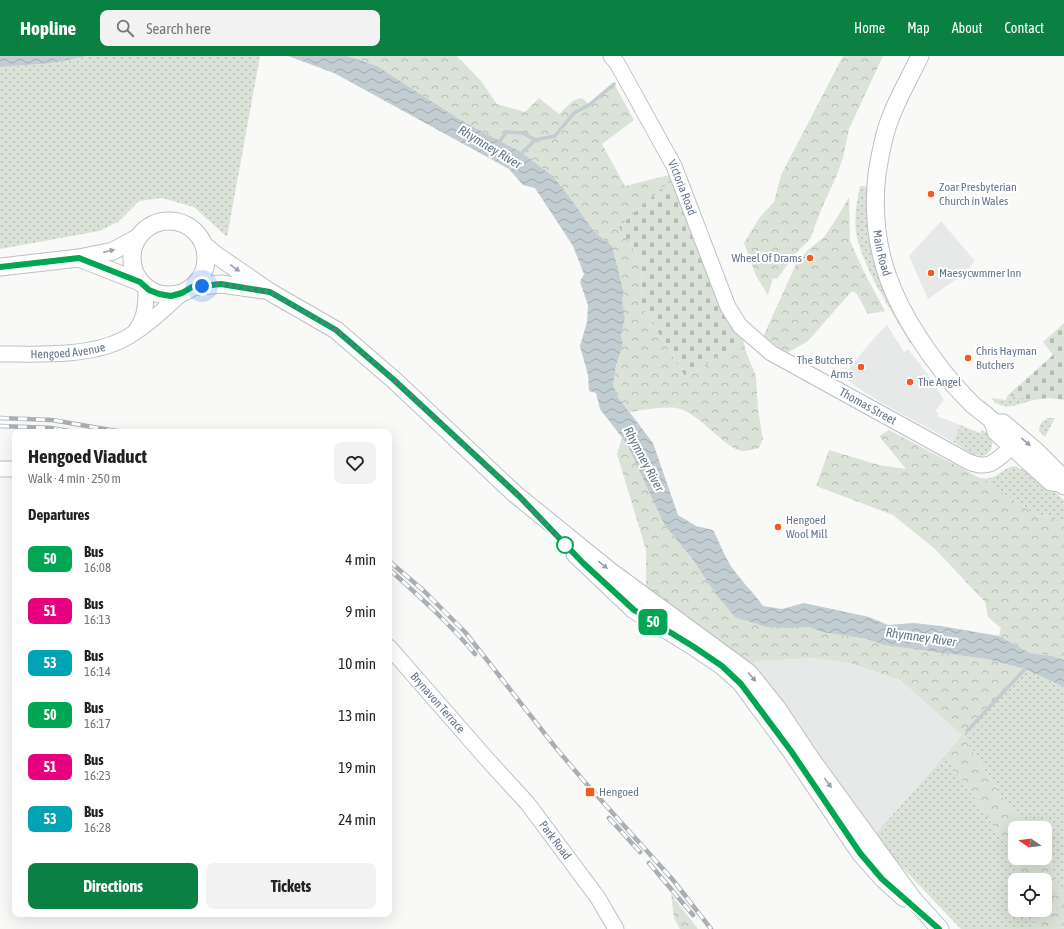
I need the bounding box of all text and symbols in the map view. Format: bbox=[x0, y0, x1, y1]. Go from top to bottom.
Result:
search box bbox=[100, 10, 380, 46]
text: Hopline bbox=[20, 17, 76, 39]
icon: search bbox=[114, 17, 136, 39]
text: Search here bbox=[146, 20, 211, 37]
text: Home bbox=[854, 20, 885, 36]
text: Map bbox=[907, 20, 930, 36]
text: About bbox=[952, 20, 983, 36]
text: Contact bbox=[1005, 20, 1044, 36]
water label: Rhymney River bbox=[456, 122, 525, 172]
street label: Victoria Road bbox=[665, 157, 699, 217]
place label: Zoar Presbyterian Church in Wales bbox=[939, 180, 1017, 208]
marker: Zoar Presbyterian Church in Wales bbox=[926, 189, 936, 199]
street label: Main Road bbox=[870, 229, 894, 278]
one-way arrow bbox=[103, 248, 115, 254]
place label: Wheel Of Drams bbox=[731, 251, 802, 265]
marker: Wheel Of Drams bbox=[805, 253, 815, 263]
one-way arrow bbox=[230, 264, 241, 272]
place label: Maesycwmmer Inn bbox=[939, 266, 1021, 280]
marker: Maesycwmmer Inn bbox=[926, 268, 936, 278]
your location bbox=[192, 276, 212, 296]
street label: Hengoed Avenue bbox=[30, 340, 107, 361]
place label: Chris Hayman Butchers bbox=[976, 344, 1037, 372]
place label: The Butchers Arms bbox=[797, 353, 853, 381]
marker: Chris Hayman Butchers bbox=[963, 353, 973, 363]
marker: The Butchers Arms bbox=[856, 362, 866, 372]
place label: The Angel bbox=[918, 375, 962, 389]
marker: The Angel bbox=[905, 377, 915, 387]
street label: Thomas Street bbox=[837, 385, 899, 428]
water label: Rhymney River bbox=[621, 424, 668, 495]
one-way arrow bbox=[1020, 437, 1031, 446]
button: heart bbox=[334, 442, 376, 484]
text: Hengoed Viaduct bbox=[28, 445, 147, 467]
text: Walk · 4 min · 250 m bbox=[28, 471, 121, 486]
text: Departures bbox=[28, 506, 90, 523]
place label: Hengoed Wool Mill bbox=[786, 513, 828, 541]
marker: Hengoed Wool Mill bbox=[773, 522, 783, 532]
unlabelled marker bbox=[556, 536, 574, 554]
text: Bus bbox=[84, 543, 104, 560]
text: 50 bbox=[43, 551, 57, 567]
text: 4 min bbox=[345, 551, 376, 568]
text: 16:08 bbox=[84, 560, 111, 575]
one-way arrow bbox=[598, 561, 609, 570]
text: Bus bbox=[84, 595, 104, 612]
text: 51 bbox=[43, 603, 57, 619]
text: 9 min bbox=[345, 603, 376, 620]
line badge: 50 bbox=[635, 609, 671, 635]
text: 16:13 bbox=[84, 612, 111, 627]
text: 50 bbox=[646, 614, 660, 630]
water label: Rhymney River bbox=[885, 625, 958, 650]
text: Bus bbox=[84, 647, 104, 664]
text: 53 bbox=[43, 655, 57, 671]
text: 10 min bbox=[338, 655, 376, 672]
text: 16:14 bbox=[84, 664, 111, 679]
street label: Brynavon Terrace bbox=[407, 670, 468, 736]
one-way arrow bbox=[747, 672, 756, 683]
text: Bus bbox=[84, 699, 104, 716]
text: 50 bbox=[43, 707, 57, 723]
text: 13 min bbox=[338, 707, 376, 724]
text: 16:17 bbox=[84, 716, 111, 731]
text: Bus bbox=[84, 751, 104, 768]
text: 51 bbox=[43, 759, 57, 775]
text: 19 min bbox=[338, 759, 376, 776]
text: 16:23 bbox=[84, 768, 111, 783]
one-way arrow bbox=[824, 777, 832, 788]
place label: Hengoed bbox=[599, 785, 639, 799]
marker: Hengoed bbox=[584, 786, 596, 798]
text: Bus bbox=[84, 803, 104, 820]
text: 53 bbox=[43, 811, 57, 827]
text: 24 min bbox=[338, 811, 376, 828]
street label: Park Road bbox=[536, 818, 574, 862]
text: 16:28 bbox=[84, 820, 111, 835]
north arrow bbox=[1008, 821, 1052, 865]
map controls bbox=[1008, 821, 1052, 917]
button: Directions bbox=[28, 863, 198, 909]
button: Tickets bbox=[206, 863, 376, 909]
button: locate bbox=[1008, 873, 1052, 917]

